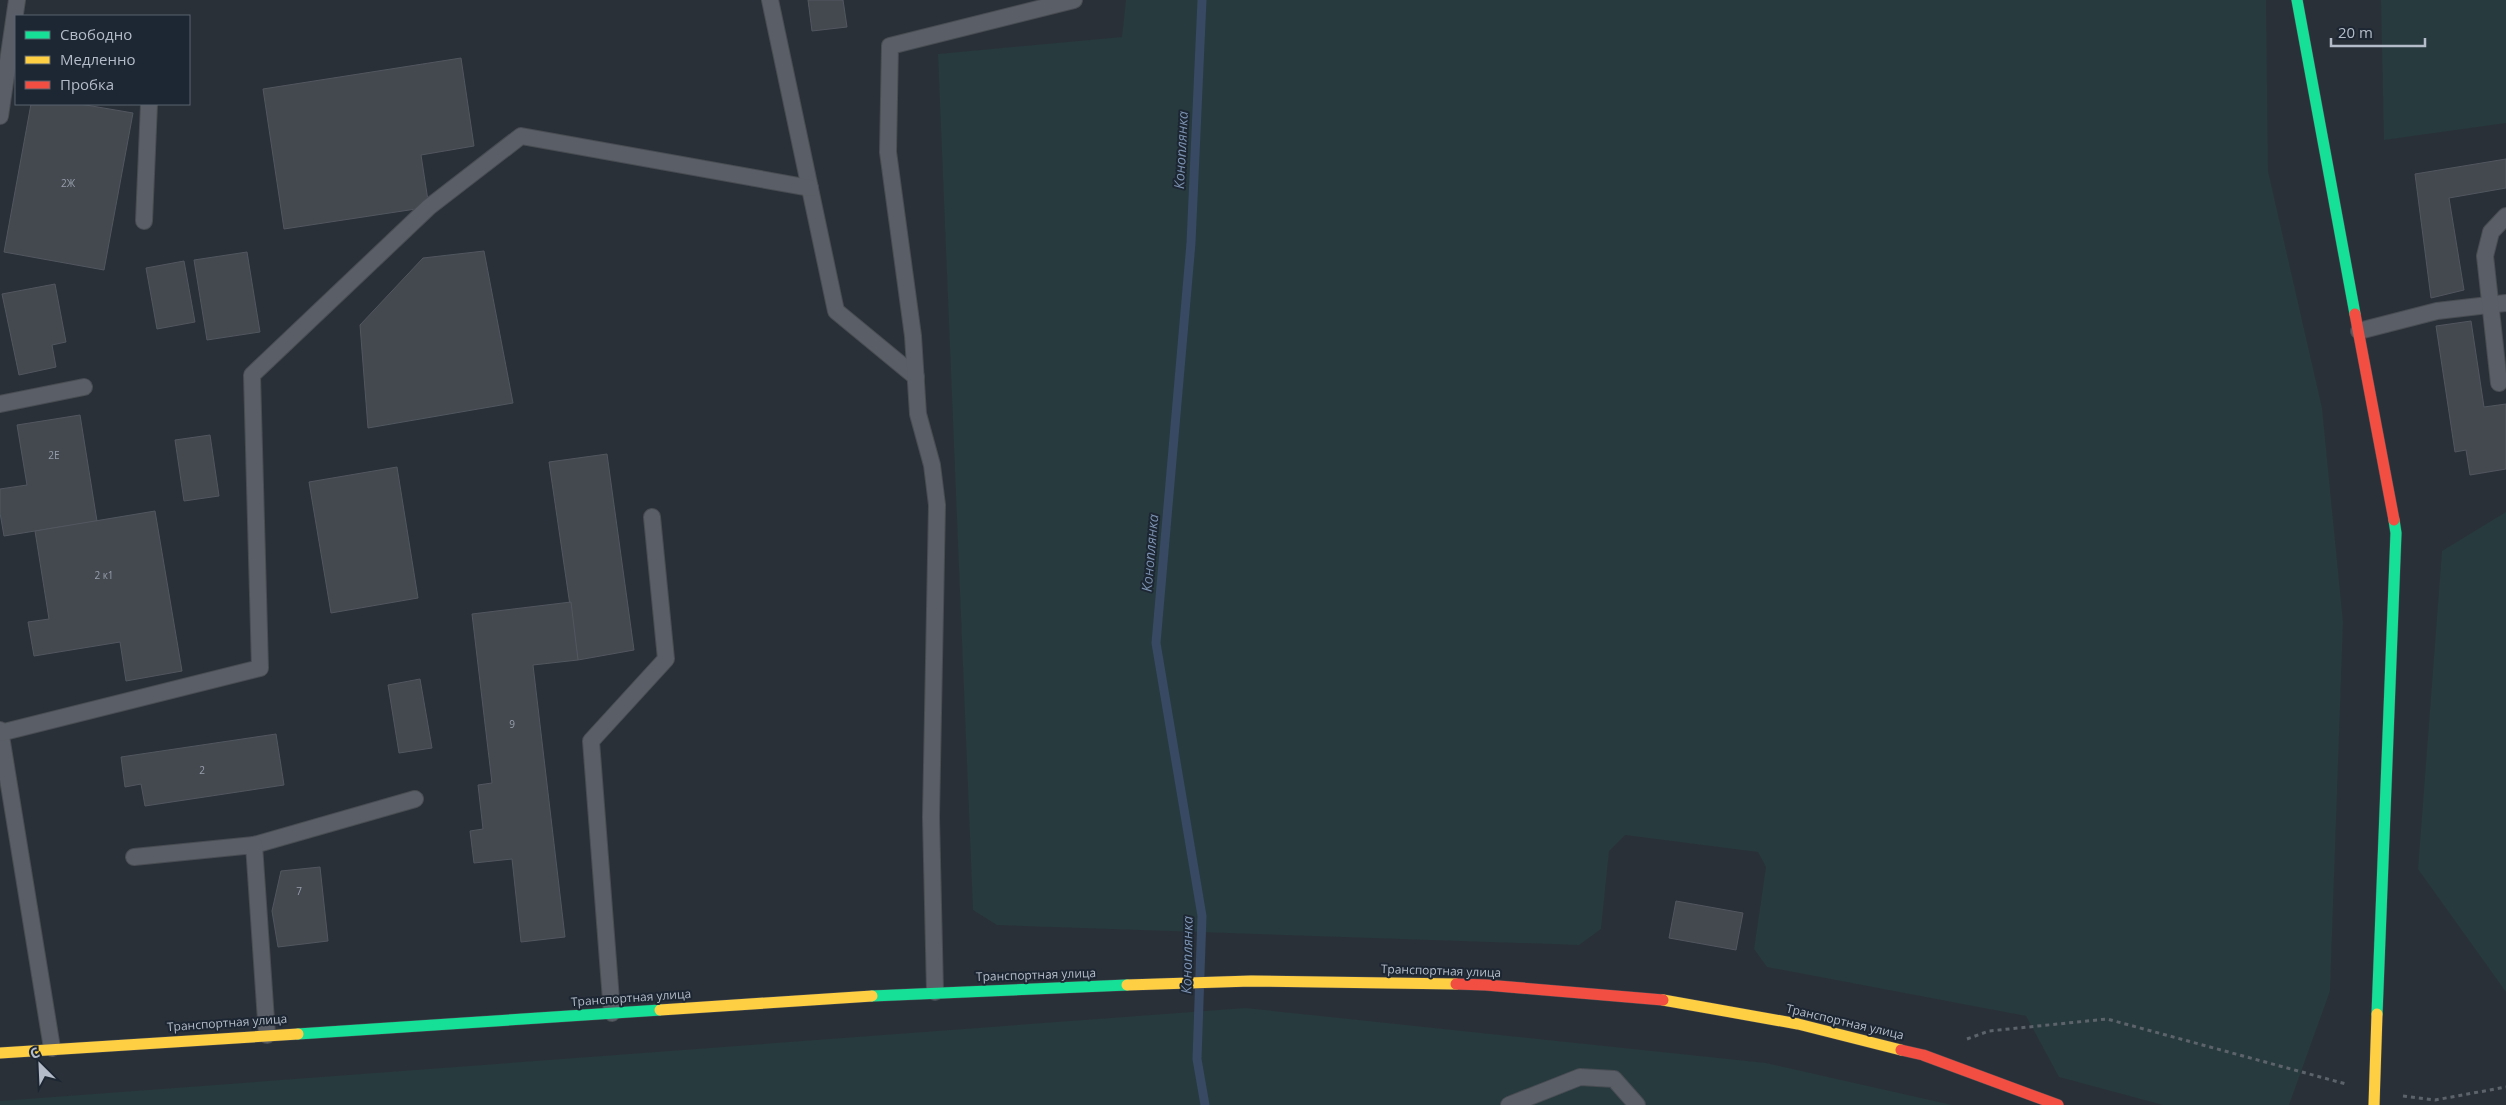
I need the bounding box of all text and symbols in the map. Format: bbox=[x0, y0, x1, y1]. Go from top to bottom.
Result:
legend bbox=[15, 15, 190, 105]
scale bar bbox=[2331, 15, 2425, 47]
text: 20 m bbox=[2338, 22, 2373, 42]
text: Свободно bbox=[60, 24, 132, 44]
text: Медленно bbox=[60, 49, 136, 69]
text: Пробка bbox=[60, 74, 114, 94]
water label: Коноплянка bbox=[1169, 110, 1192, 189]
house number: 2Ж bbox=[61, 176, 76, 190]
house number: 2Е bbox=[48, 448, 60, 462]
water label: Коноплянка bbox=[1137, 513, 1162, 593]
house number: 2 к1 bbox=[94, 568, 114, 582]
house number: 9 bbox=[509, 717, 515, 731]
house number: 2 bbox=[199, 763, 205, 777]
house number: 7 bbox=[296, 884, 302, 898]
water label: Коноплянка bbox=[1176, 916, 1197, 994]
street label: Транспортная улица bbox=[1381, 960, 1501, 981]
street label: Транспортная улица bbox=[976, 964, 1096, 985]
street label: Транспортная улица bbox=[570, 985, 692, 1010]
street label: Транспортная улица bbox=[1785, 1000, 1906, 1043]
street label: Транспортная улица bbox=[166, 1010, 288, 1035]
north arrow bbox=[15, 1040, 65, 1090]
text: С bbox=[27, 1042, 43, 1063]

